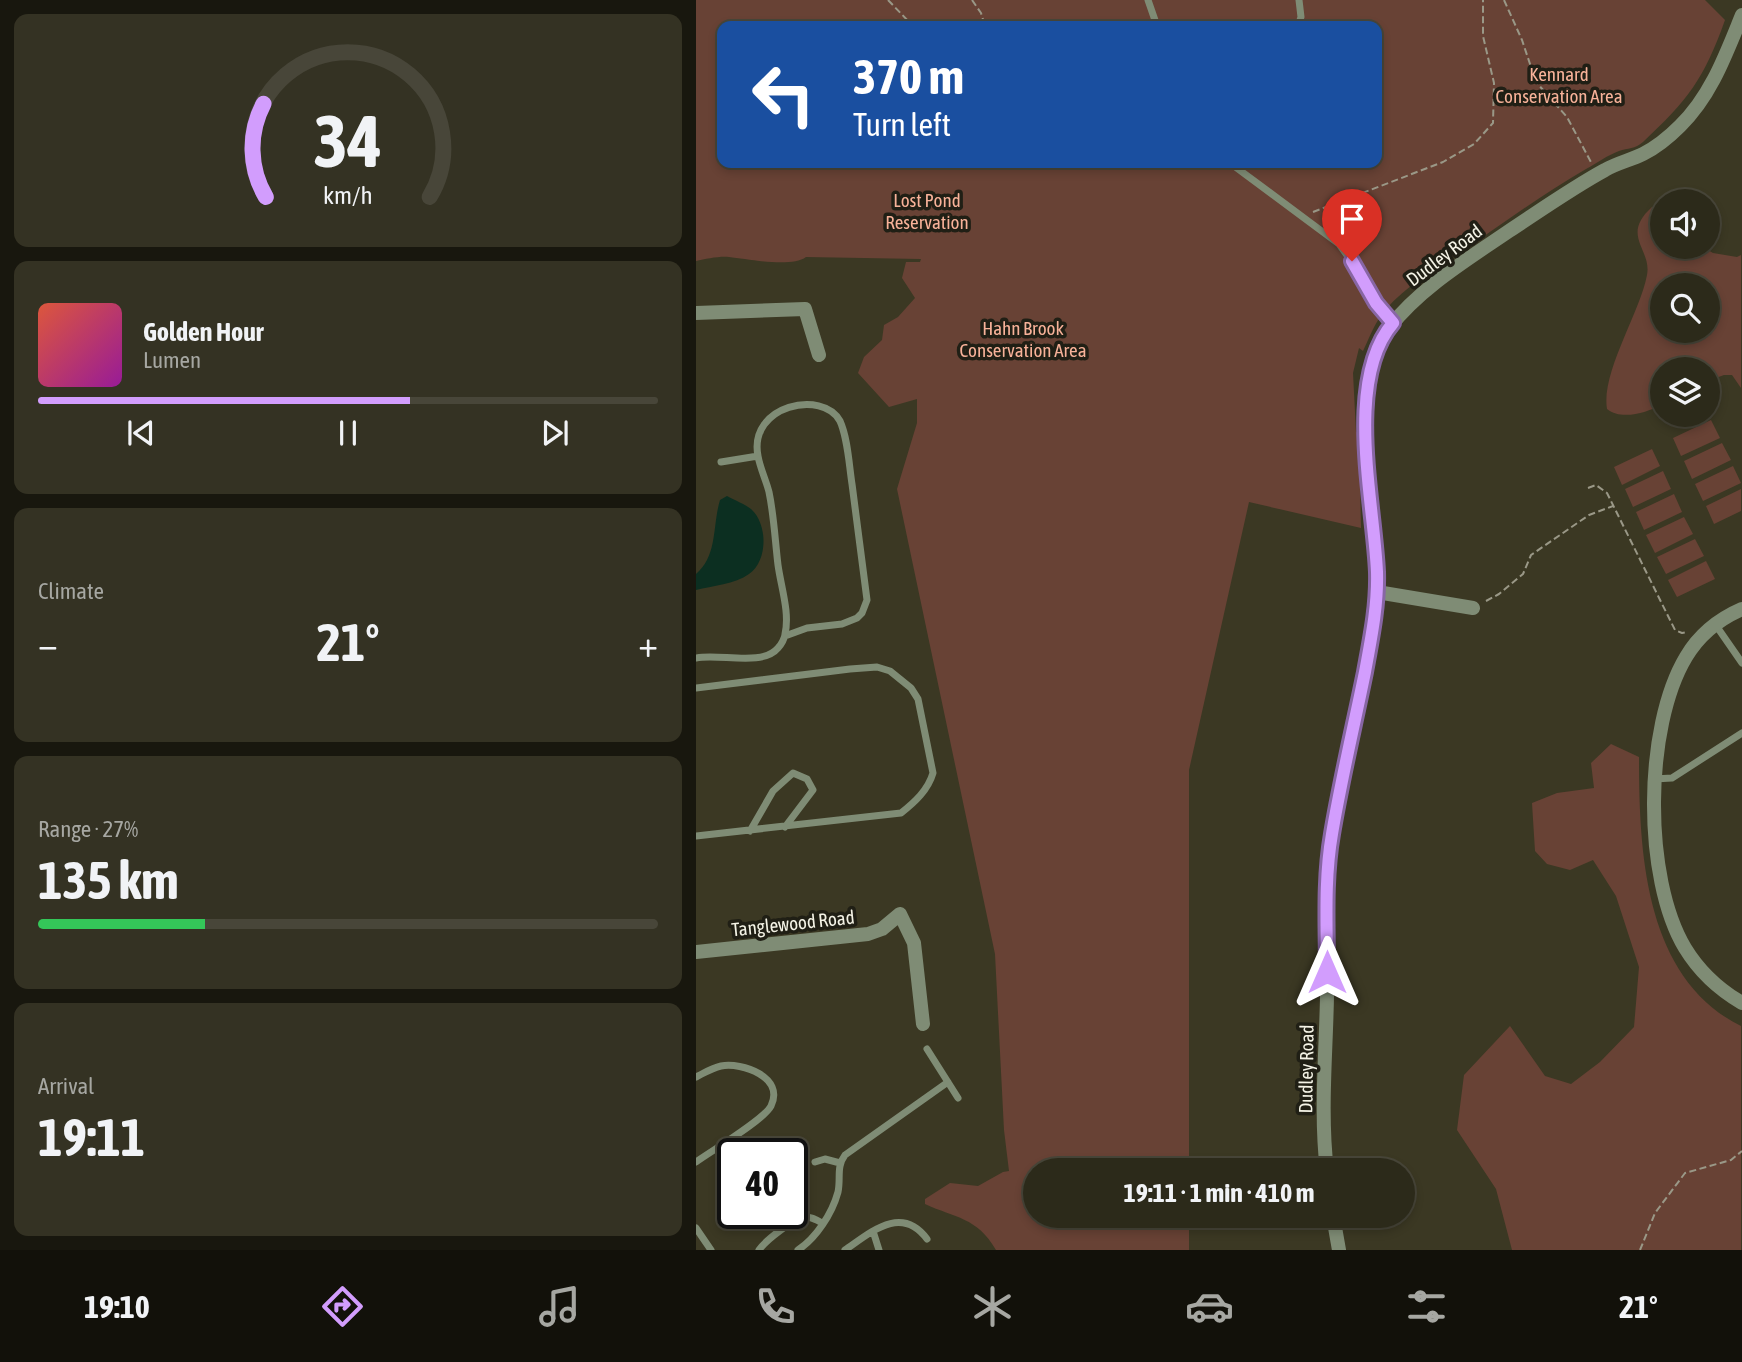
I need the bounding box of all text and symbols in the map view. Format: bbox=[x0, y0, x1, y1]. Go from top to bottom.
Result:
text: 370 m bbox=[853, 48, 964, 104]
icon: left bbox=[738, 49, 829, 140]
park label: Kennard Conservation Area bbox=[1495, 63, 1623, 107]
text: 34 bbox=[314, 99, 382, 182]
text: Turn left bbox=[853, 106, 951, 143]
text: km/h bbox=[323, 180, 373, 208]
park label: Lost Pond Reservation bbox=[885, 189, 969, 233]
pin bbox=[1322, 189, 1382, 261]
map controls bbox=[1650, 189, 1720, 427]
button: sound bbox=[1650, 189, 1720, 259]
icon: arrive bbox=[1333, 200, 1371, 238]
street label: Dudley Road bbox=[1402, 219, 1486, 291]
button: search bbox=[1650, 273, 1720, 343]
text: Golden Hour bbox=[143, 317, 263, 347]
park label: Hahn Brook Conservation Area bbox=[959, 317, 1087, 361]
text: Lumen bbox=[143, 347, 201, 373]
button: layers bbox=[1650, 357, 1720, 427]
icon: previous bbox=[122, 414, 160, 452]
icon: pause bbox=[329, 414, 367, 452]
icon: next bbox=[536, 414, 574, 452]
text: Climate bbox=[38, 578, 104, 604]
text: 21° bbox=[316, 612, 380, 672]
text: − bbox=[38, 622, 58, 665]
text: + bbox=[638, 622, 658, 665]
text: Range · 27% bbox=[38, 816, 138, 842]
text: 135 km bbox=[38, 850, 179, 910]
street label: Tanglewood Road bbox=[730, 906, 856, 940]
position arrow bbox=[1290, 935, 1364, 1009]
street label: Dudley Road bbox=[1294, 1024, 1318, 1114]
text: Arrival bbox=[38, 1073, 94, 1099]
text: 19:11 bbox=[38, 1107, 145, 1167]
speed limit sign: 40 bbox=[717, 1138, 808, 1229]
text: 19:11 · 1 min · 410 m bbox=[1124, 1178, 1314, 1208]
icon: directions bbox=[318, 1282, 367, 1331]
icon: music bbox=[535, 1282, 584, 1331]
icon: phone bbox=[751, 1282, 800, 1331]
icon: climate bbox=[968, 1282, 1017, 1331]
icon: car bbox=[1185, 1282, 1234, 1331]
icon: filters bbox=[1402, 1282, 1451, 1331]
text: 19:10 bbox=[84, 1288, 150, 1325]
text: 21° bbox=[1619, 1288, 1658, 1325]

